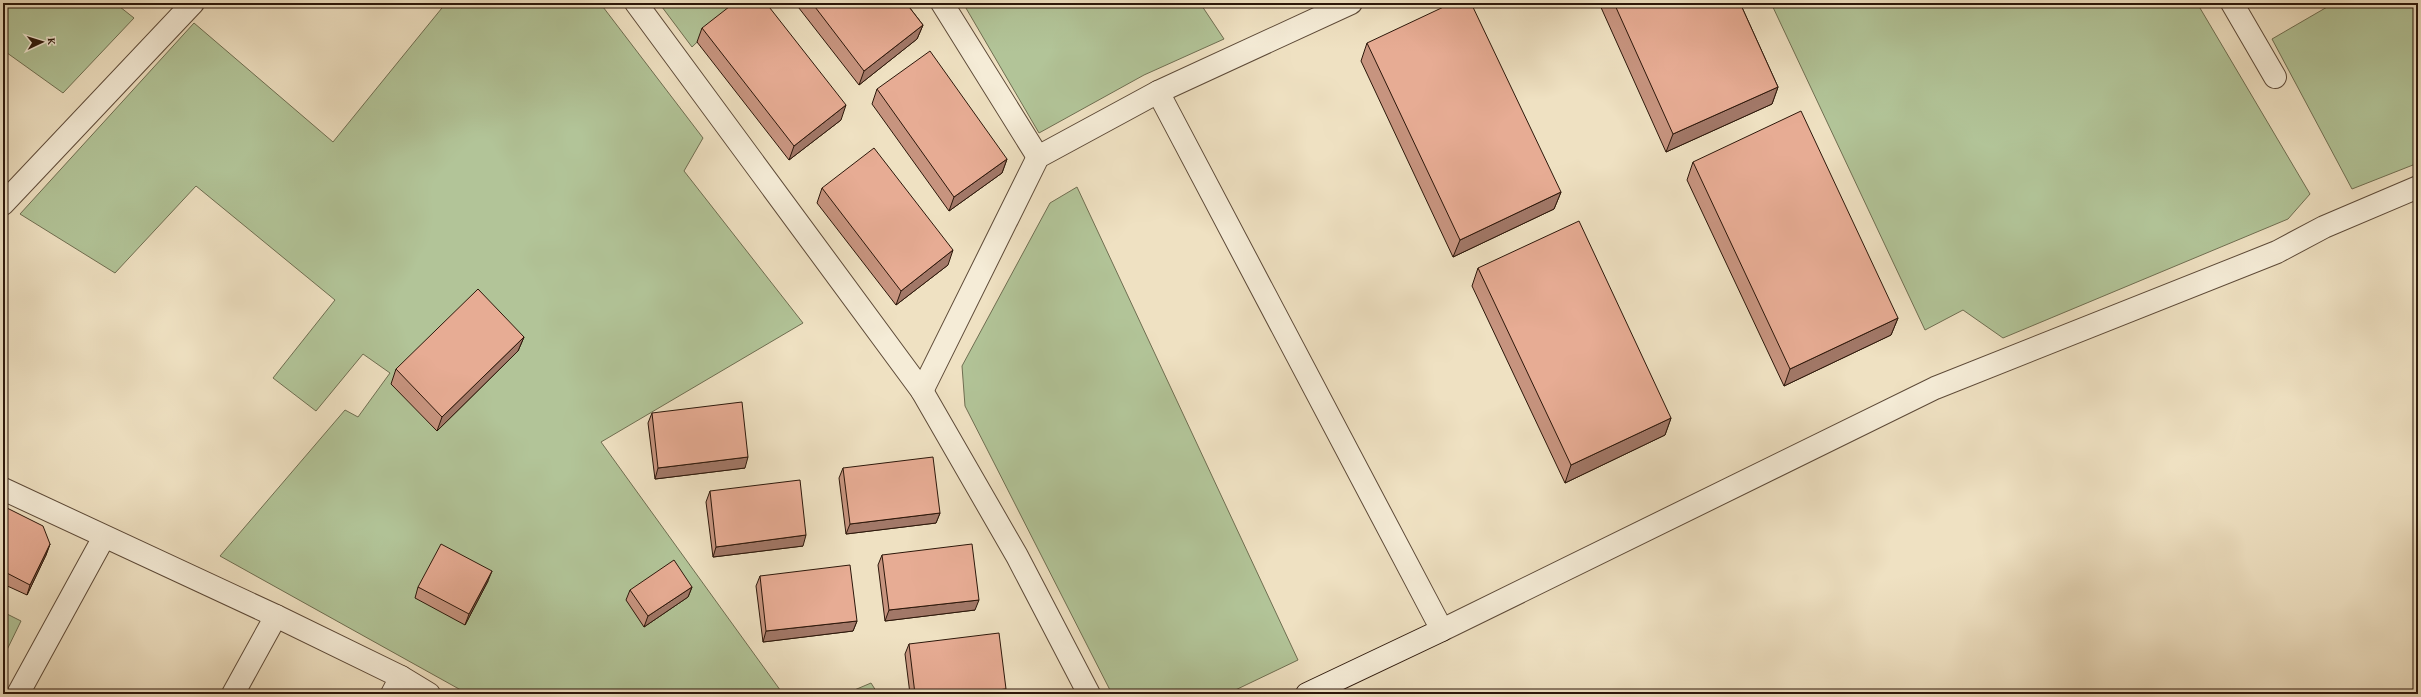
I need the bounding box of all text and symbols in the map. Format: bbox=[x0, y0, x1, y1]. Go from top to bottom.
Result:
north arrow bbox=[22, 22, 62, 62]
text: K bbox=[44, 37, 60, 45]

